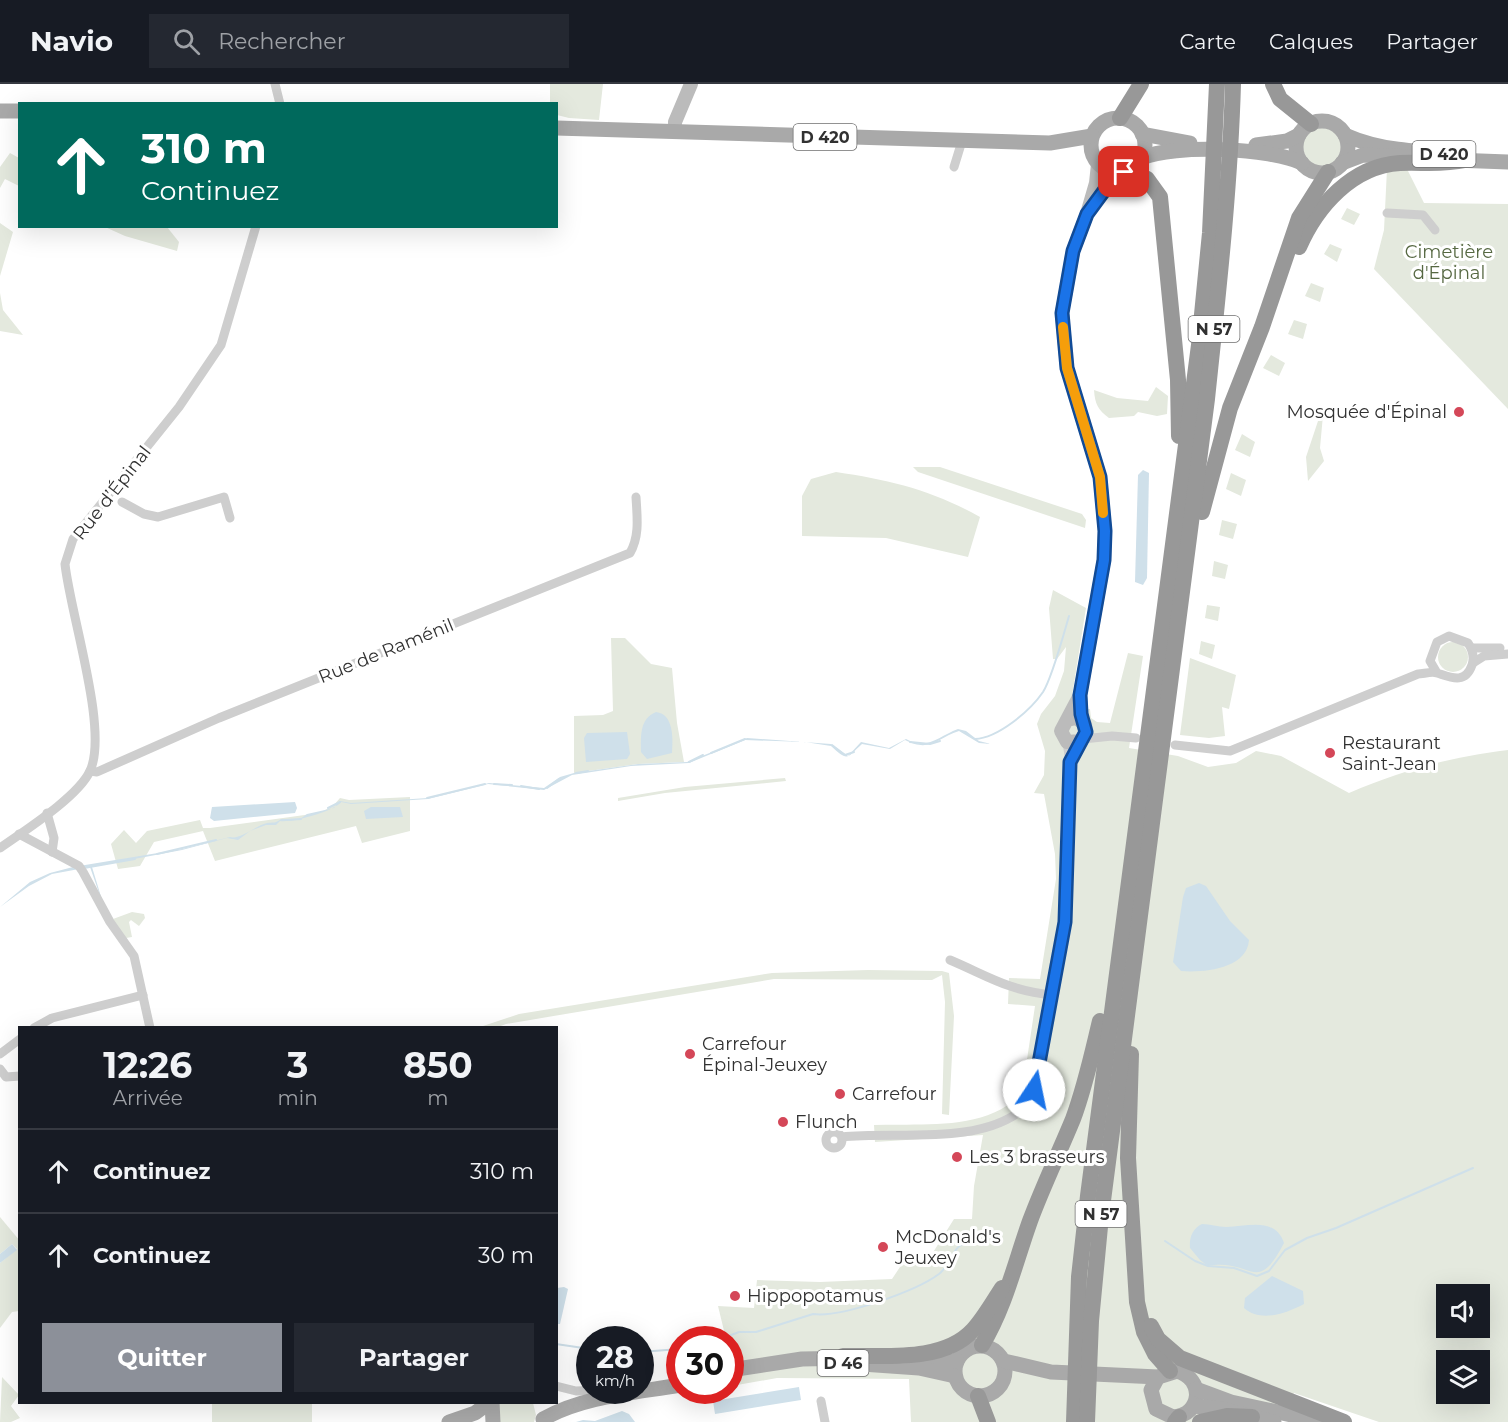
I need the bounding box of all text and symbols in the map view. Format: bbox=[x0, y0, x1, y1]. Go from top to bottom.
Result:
search box bbox=[149, 14, 569, 68]
text: Navio bbox=[30, 24, 113, 58]
icon: search bbox=[170, 25, 203, 58]
text: Rechercher bbox=[218, 28, 345, 55]
text: Carte bbox=[1179, 29, 1236, 54]
text: Calques bbox=[1269, 29, 1353, 54]
text: Partager bbox=[1386, 29, 1478, 54]
text: 310 m bbox=[141, 122, 267, 174]
road number: D 420 bbox=[794, 124, 856, 150]
icon: ahead bbox=[42, 126, 120, 204]
road number: D 420 bbox=[1412, 141, 1476, 167]
pin bbox=[1098, 146, 1149, 197]
icon: arrive bbox=[1107, 155, 1140, 188]
text: Continuez bbox=[141, 174, 279, 207]
park label: Cimetière d'Épinal bbox=[1405, 241, 1493, 284]
road number: N 57 bbox=[1188, 316, 1240, 342]
place label: Mosquée d'Épinal bbox=[1286, 401, 1447, 423]
marker: Mosquée d'Épinal bbox=[1452, 405, 1466, 419]
street label: Rue d’Épinal bbox=[68, 442, 156, 544]
street label: Rue de Raménil bbox=[315, 614, 457, 688]
place label: Restaurant Saint-Jean bbox=[1342, 732, 1441, 775]
marker: Restaurant Saint-Jean bbox=[1323, 746, 1337, 760]
place label: Carrefour Épinal-Jeuxey bbox=[702, 1033, 827, 1076]
text: 12:26 bbox=[103, 1043, 192, 1087]
text: 3 bbox=[287, 1043, 308, 1087]
text: 850 bbox=[403, 1043, 473, 1087]
marker: Carrefour Épinal-Jeuxey bbox=[683, 1047, 697, 1061]
position arrow bbox=[1002, 1058, 1066, 1122]
place label: Carrefour bbox=[852, 1083, 937, 1105]
text: Arrivée bbox=[113, 1086, 183, 1110]
text: min bbox=[278, 1086, 318, 1110]
text: m bbox=[427, 1086, 448, 1110]
marker: Carrefour bbox=[833, 1087, 847, 1101]
place label: Flunch bbox=[795, 1111, 858, 1133]
marker: Flunch bbox=[776, 1115, 790, 1129]
place label: Les 3 brasseurs bbox=[969, 1146, 1105, 1168]
marker: Les 3 brasseurs bbox=[950, 1150, 964, 1164]
icon: ahead bbox=[42, 1155, 75, 1188]
text: Continuez bbox=[93, 1158, 210, 1185]
text: 310 m bbox=[470, 1158, 534, 1185]
road number: N 57 bbox=[1076, 1201, 1126, 1227]
place label: McDonald's Jeuxey bbox=[894, 1226, 1001, 1269]
icon: ahead bbox=[42, 1239, 75, 1272]
marker: McDonald's Jeuxey bbox=[876, 1240, 890, 1254]
text: Continuez bbox=[93, 1242, 210, 1269]
text: 30 m bbox=[478, 1242, 534, 1269]
map controls bbox=[1436, 1284, 1490, 1404]
button: sound bbox=[1436, 1284, 1490, 1338]
place label: Hippopotamus bbox=[747, 1285, 883, 1307]
marker: Hippopotamus bbox=[728, 1289, 742, 1303]
button: Quitter bbox=[42, 1323, 282, 1392]
button: Partager bbox=[294, 1323, 534, 1392]
speed limit sign: 30 bbox=[666, 1326, 744, 1404]
text: 28 bbox=[596, 1339, 634, 1376]
road number: D 46 bbox=[818, 1350, 868, 1376]
button: layers bbox=[1436, 1350, 1490, 1404]
text: km/h bbox=[595, 1371, 635, 1390]

